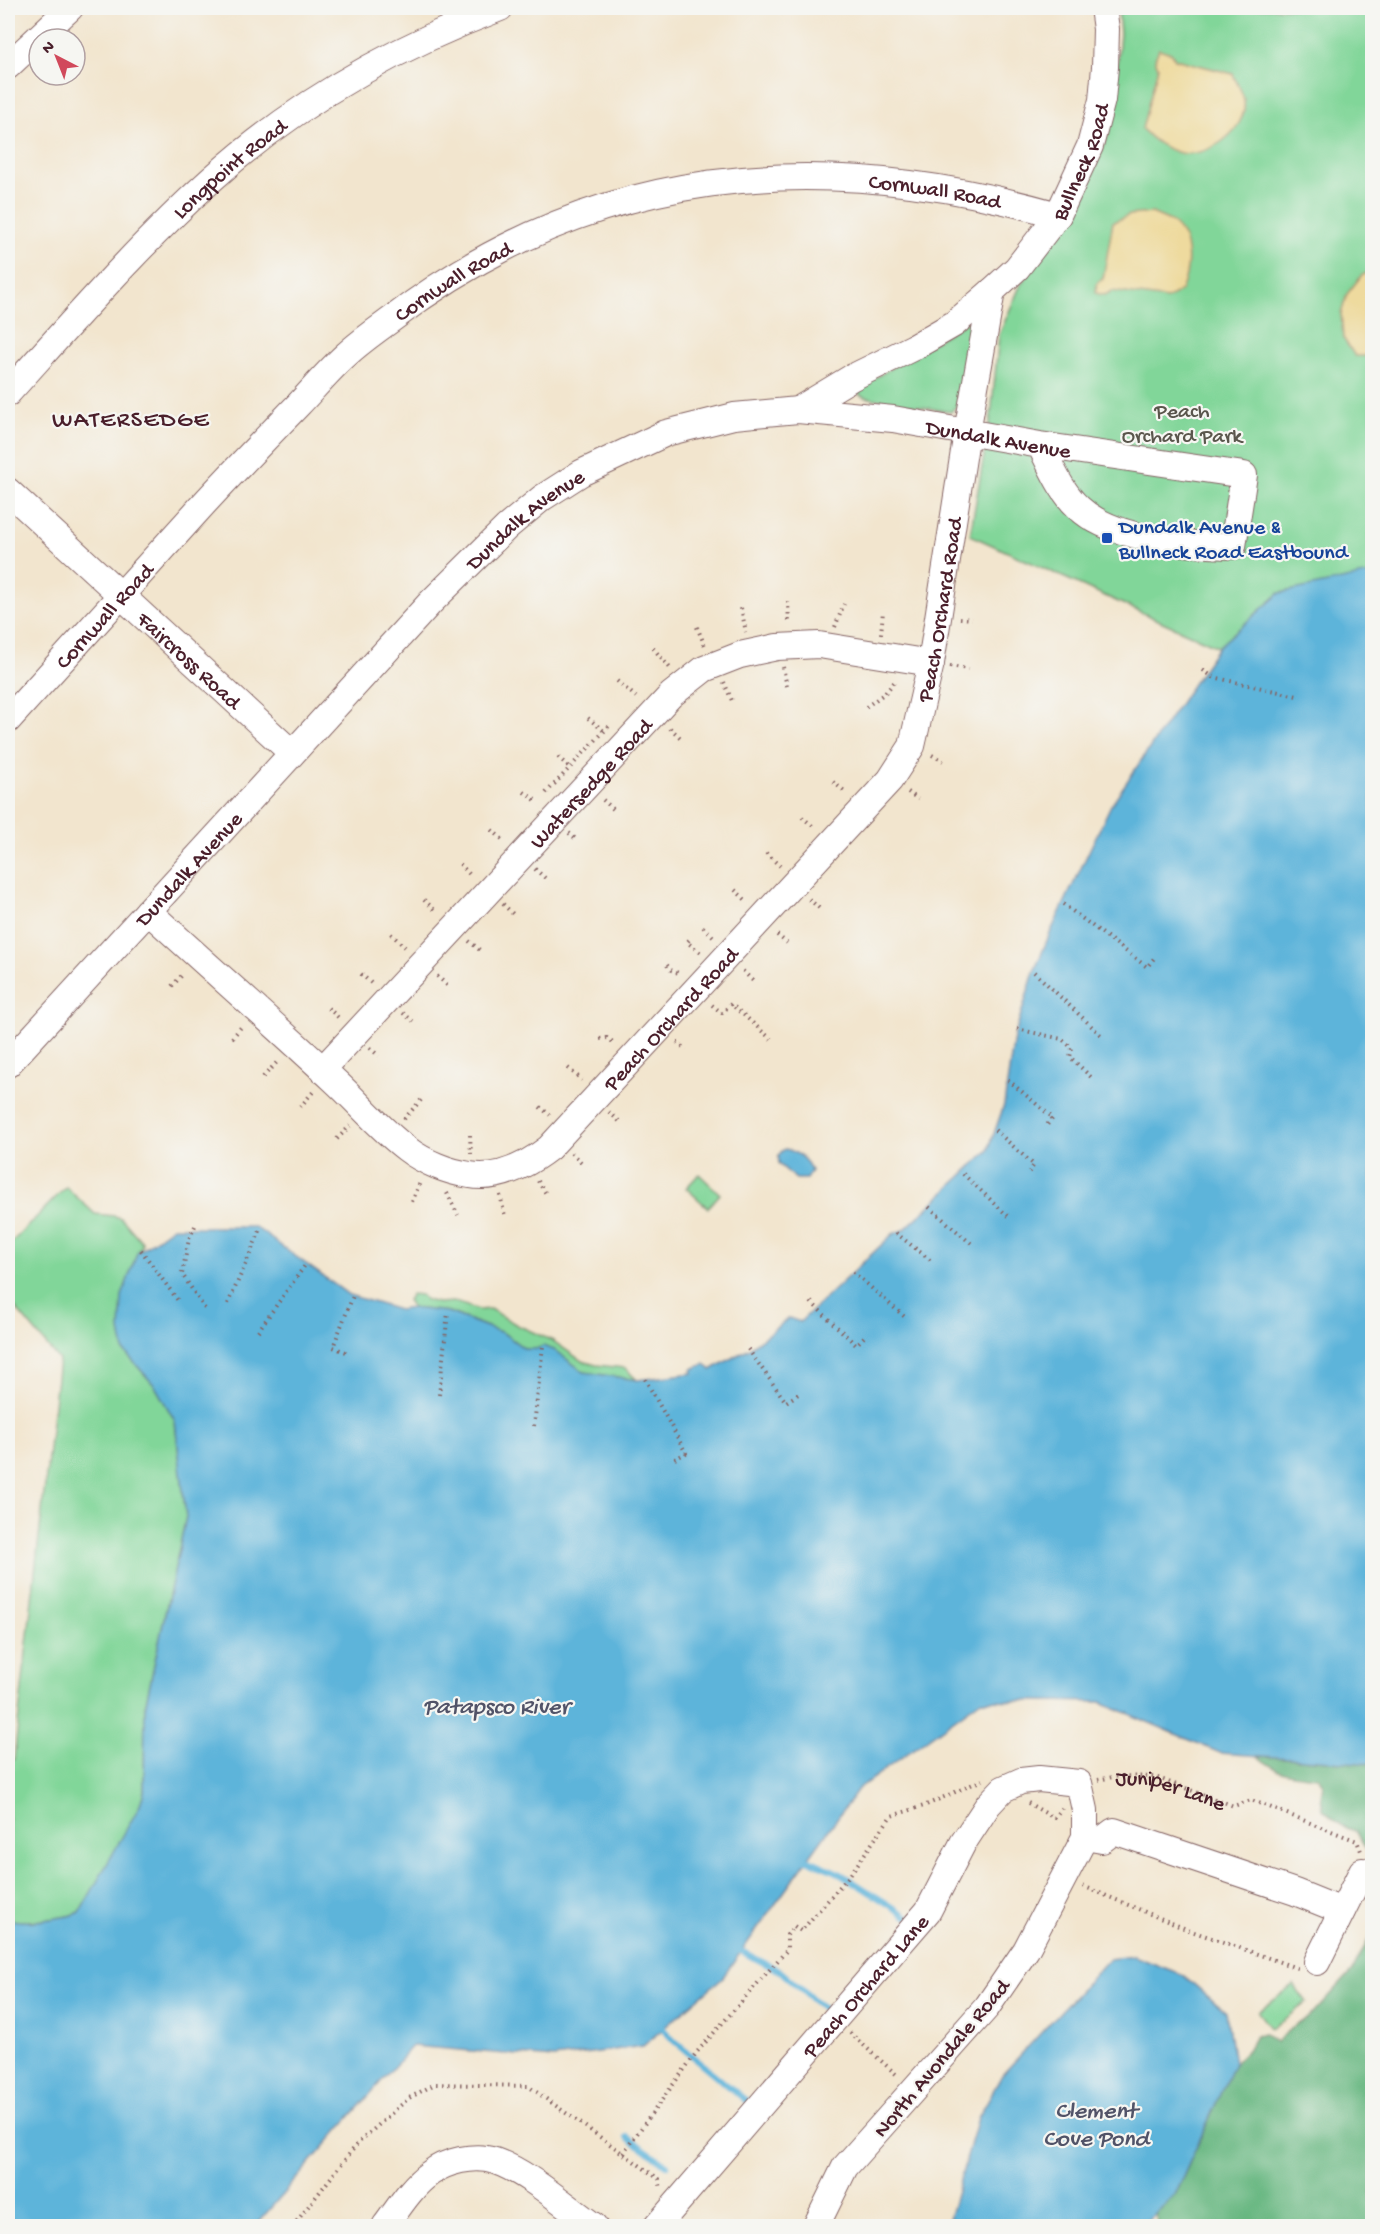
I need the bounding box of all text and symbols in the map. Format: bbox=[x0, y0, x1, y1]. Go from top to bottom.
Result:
north arrow bbox=[27, 27, 87, 87]
text: N bbox=[39, 38, 60, 59]
street label: Bullneck Road bbox=[1048, 99, 1118, 226]
street label: Longpoint Road bbox=[169, 113, 295, 226]
street label: Cornwall Road bbox=[868, 171, 1005, 217]
street label: Cornwall Road bbox=[391, 236, 519, 330]
park label: Peach Orchard Park bbox=[1122, 400, 1244, 451]
district label: WATERSEDGE bbox=[52, 407, 210, 436]
street label: Dundalk Avenue bbox=[922, 416, 1073, 466]
street label: Dundalk Avenue bbox=[461, 465, 591, 579]
street label: Peach Orchard Road bbox=[913, 514, 971, 706]
place label: Dundalk Avenue & Bullneck Road Eastbound bbox=[1117, 516, 1350, 567]
marker: Dundalk Avenue & Bullneck Road Eastbound bbox=[1100, 531, 1114, 545]
street label: Cornwall Road bbox=[52, 558, 162, 676]
street label: Faircross Road bbox=[129, 607, 247, 718]
street label: Watersedge Road bbox=[526, 713, 661, 856]
street label: Dundalk Avenue bbox=[130, 807, 250, 935]
street label: Peach Orchard Road bbox=[599, 942, 747, 1099]
water label: Patapsco River bbox=[423, 1694, 573, 1723]
street label: Juniper Lane bbox=[1115, 1767, 1229, 1819]
street label: Peach Orchard Lane bbox=[798, 1910, 937, 2065]
street label: North Avondale Road bbox=[869, 1973, 1018, 2144]
water label: Clement Cove Pond bbox=[1043, 2098, 1152, 2155]

